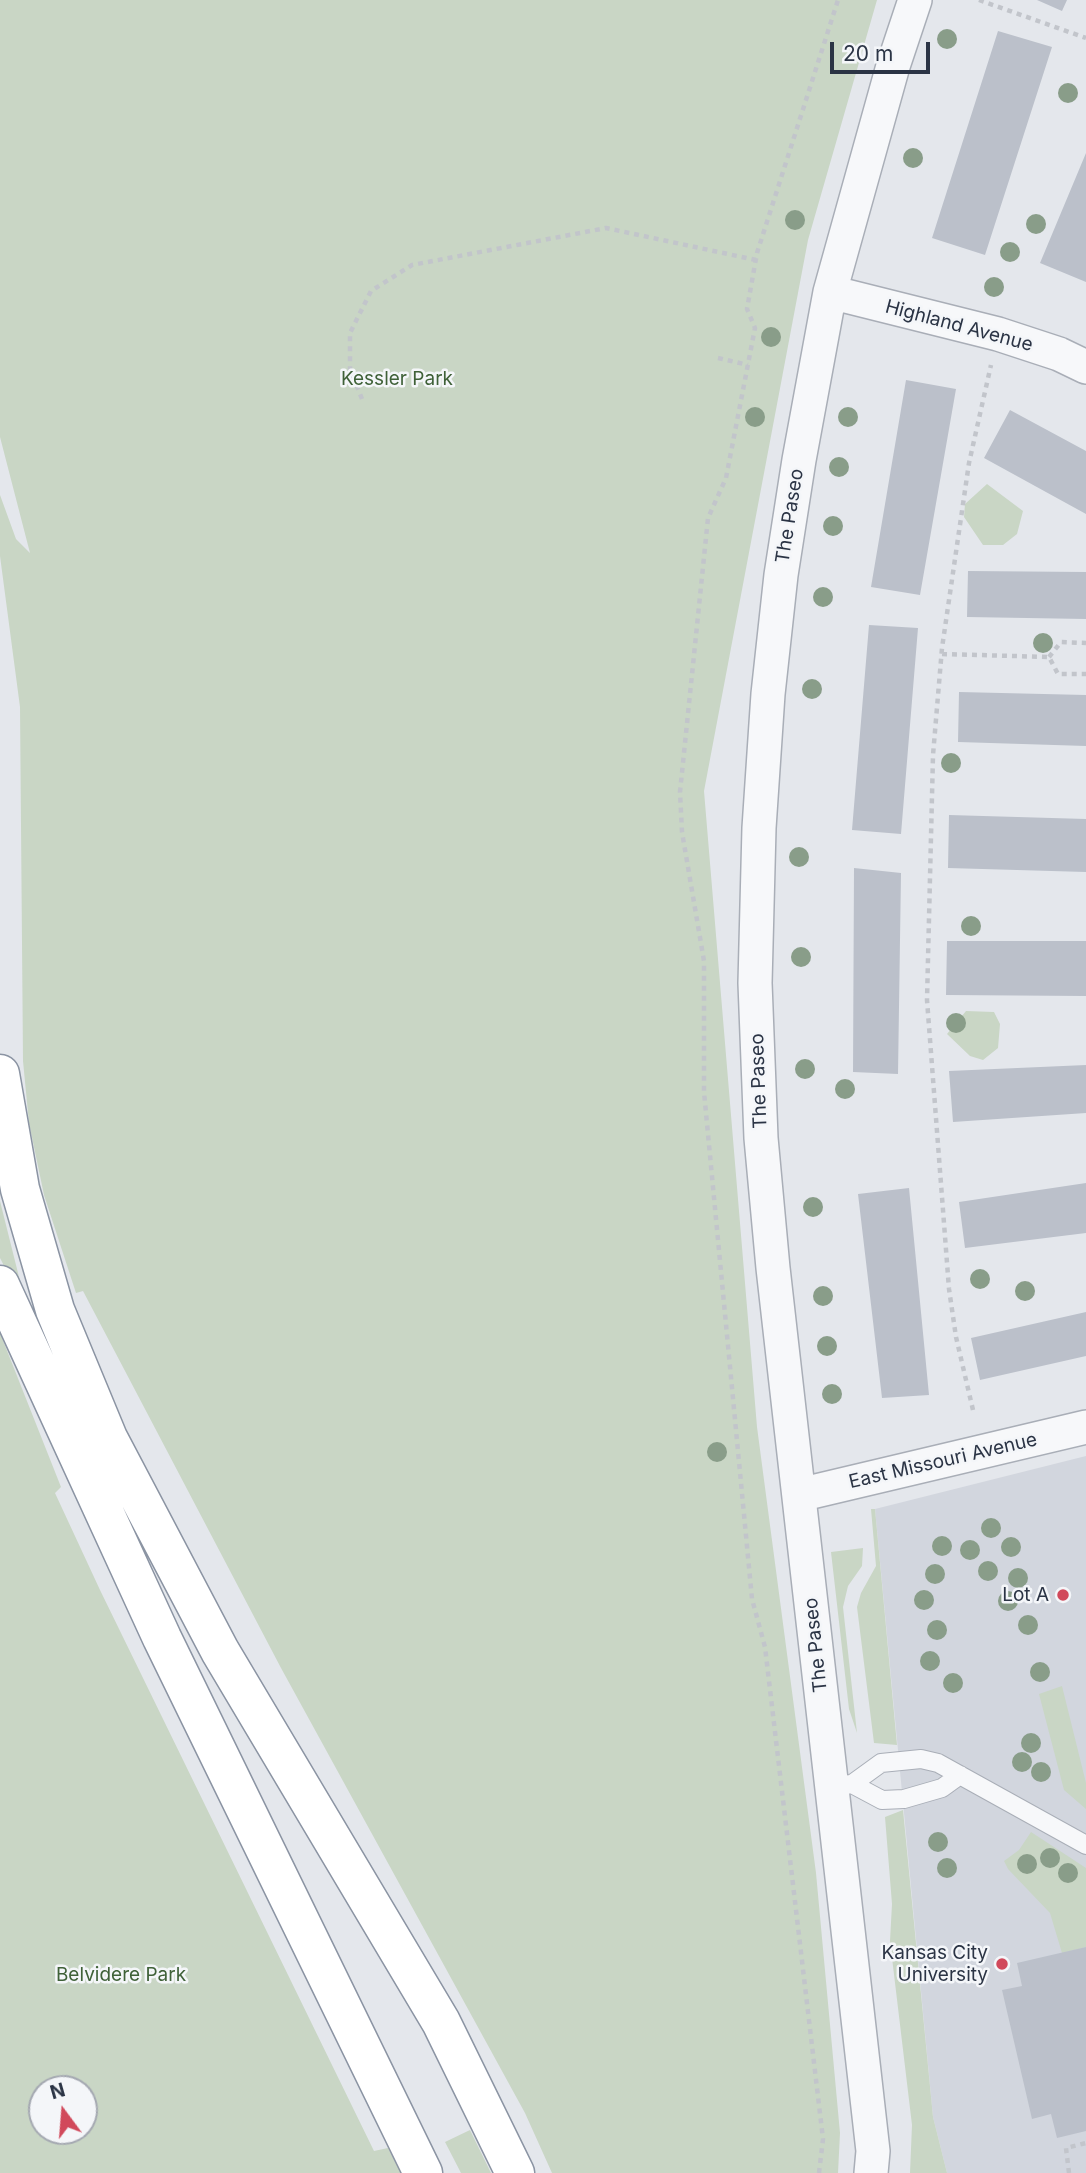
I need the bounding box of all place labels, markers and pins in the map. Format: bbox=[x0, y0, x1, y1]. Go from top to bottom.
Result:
place label: Lot A bbox=[1002, 1584, 1049, 1606]
marker: Lot A bbox=[1055, 1587, 1071, 1603]
place label: Kansas City University bbox=[882, 1942, 988, 1986]
marker: Kansas City University bbox=[994, 1956, 1010, 1972]

